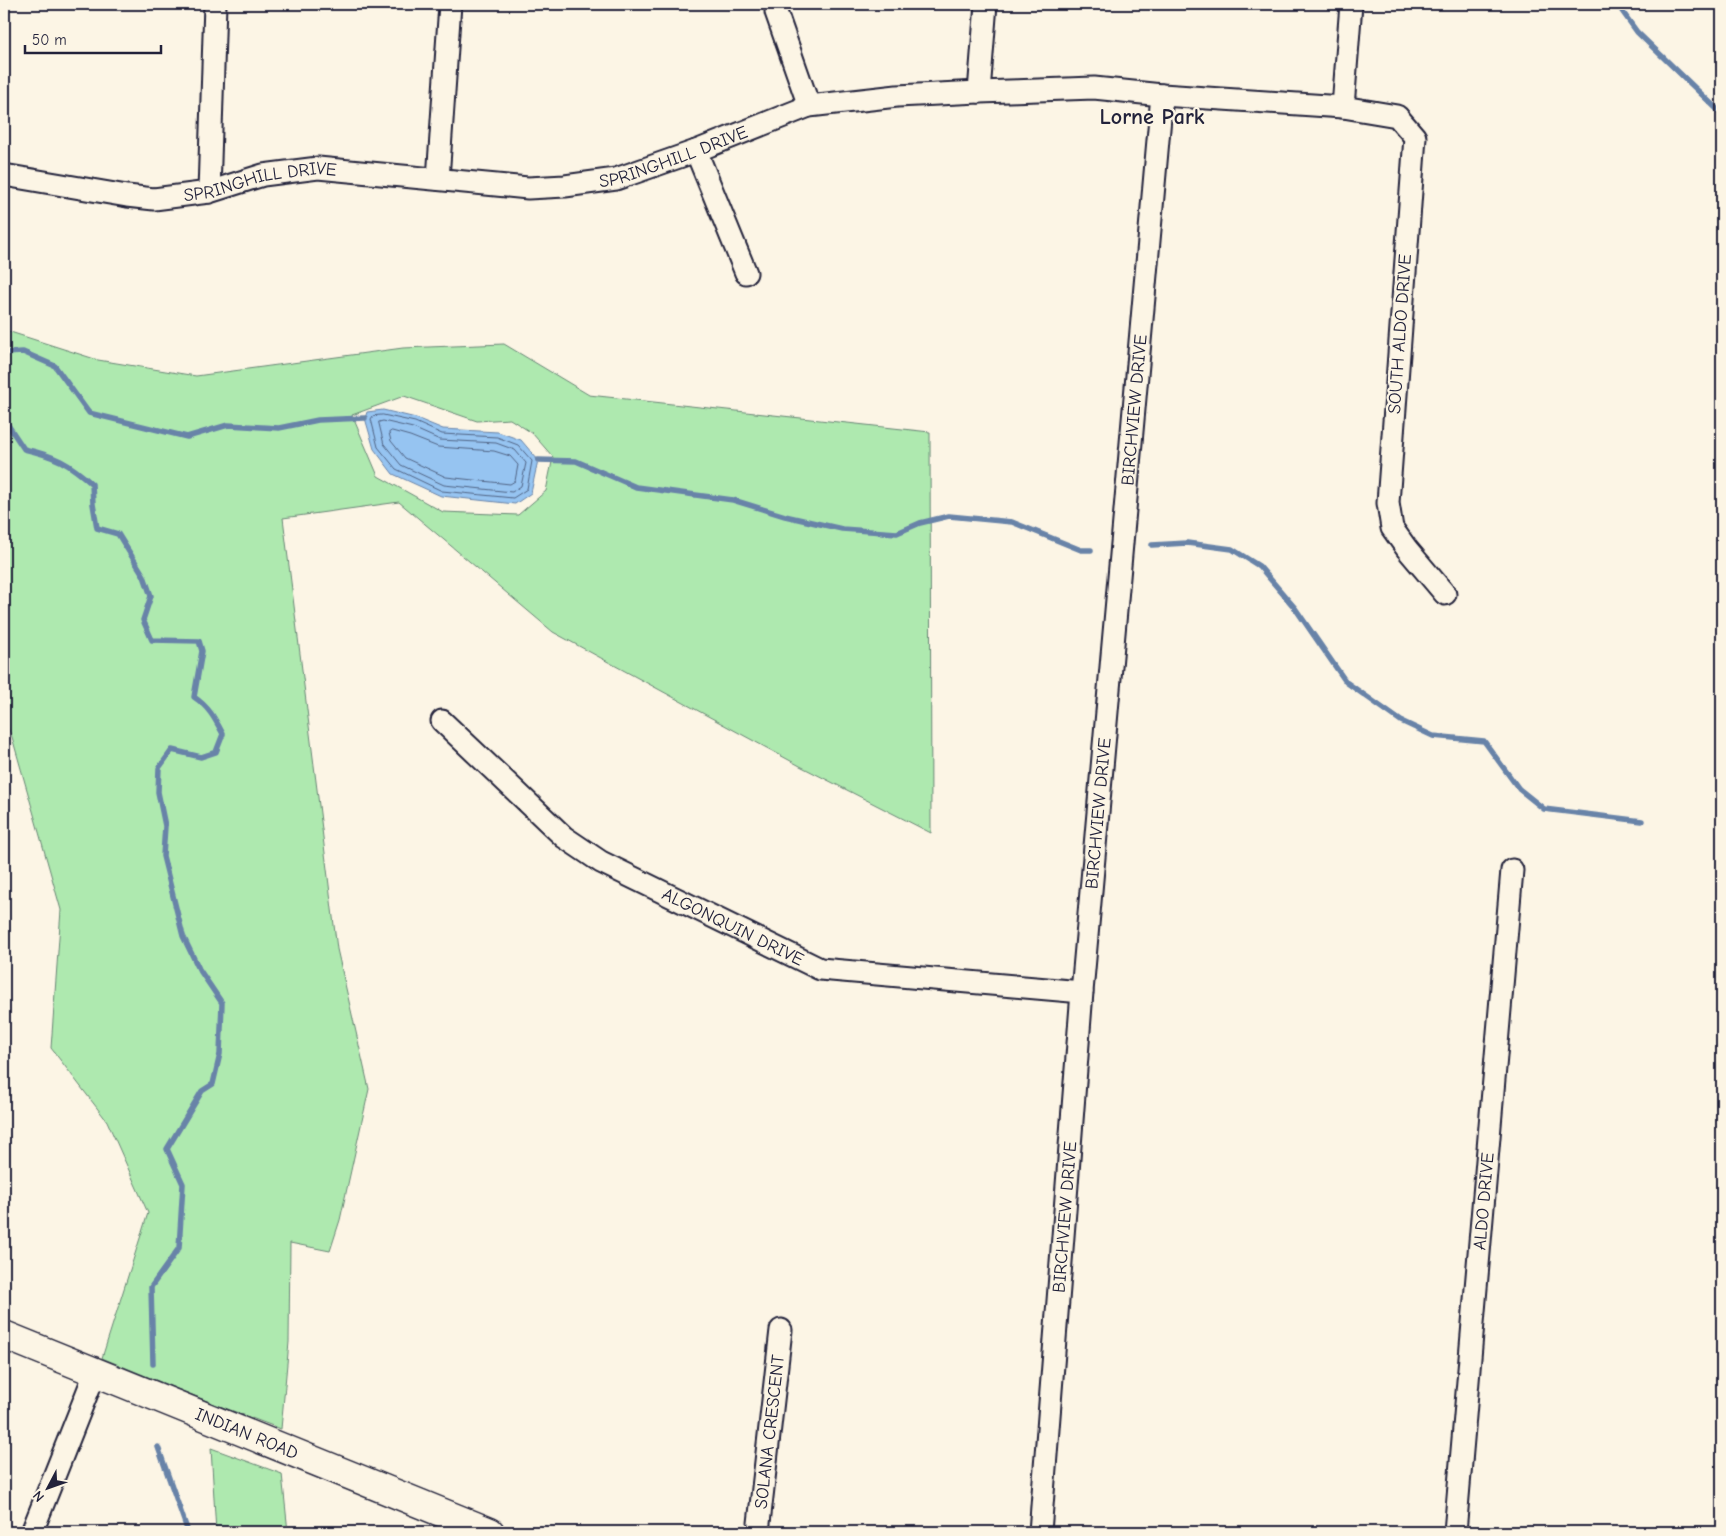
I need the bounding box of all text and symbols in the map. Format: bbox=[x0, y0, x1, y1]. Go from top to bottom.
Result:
scale bar bbox=[25, 22, 161, 54]
text: 50 m bbox=[32, 31, 67, 49]
district label: Lorne Park bbox=[1099, 104, 1205, 130]
street label: SPRINGHILL DRIVE bbox=[598, 121, 751, 192]
street label: SPRINGHILL DRIVE bbox=[182, 157, 338, 206]
street label: SOUTH ALDO DRIVE bbox=[1384, 253, 1416, 415]
street label: BIRCHVIEW DRIVE bbox=[1117, 333, 1151, 487]
street label: BIRCHVIEW DRIVE bbox=[1081, 737, 1115, 890]
street label: ALGONQUIN DRIVE bbox=[659, 883, 807, 970]
street label: BIRCHVIEW DRIVE bbox=[1048, 1140, 1081, 1293]
street label: ALDO DRIVE bbox=[1469, 1151, 1498, 1251]
street label: SOLANA CRESCENT bbox=[750, 1353, 789, 1510]
street label: INDIAN ROAD bbox=[192, 1403, 301, 1464]
north arrow bbox=[22, 1464, 72, 1514]
text: N bbox=[29, 1487, 48, 1505]

